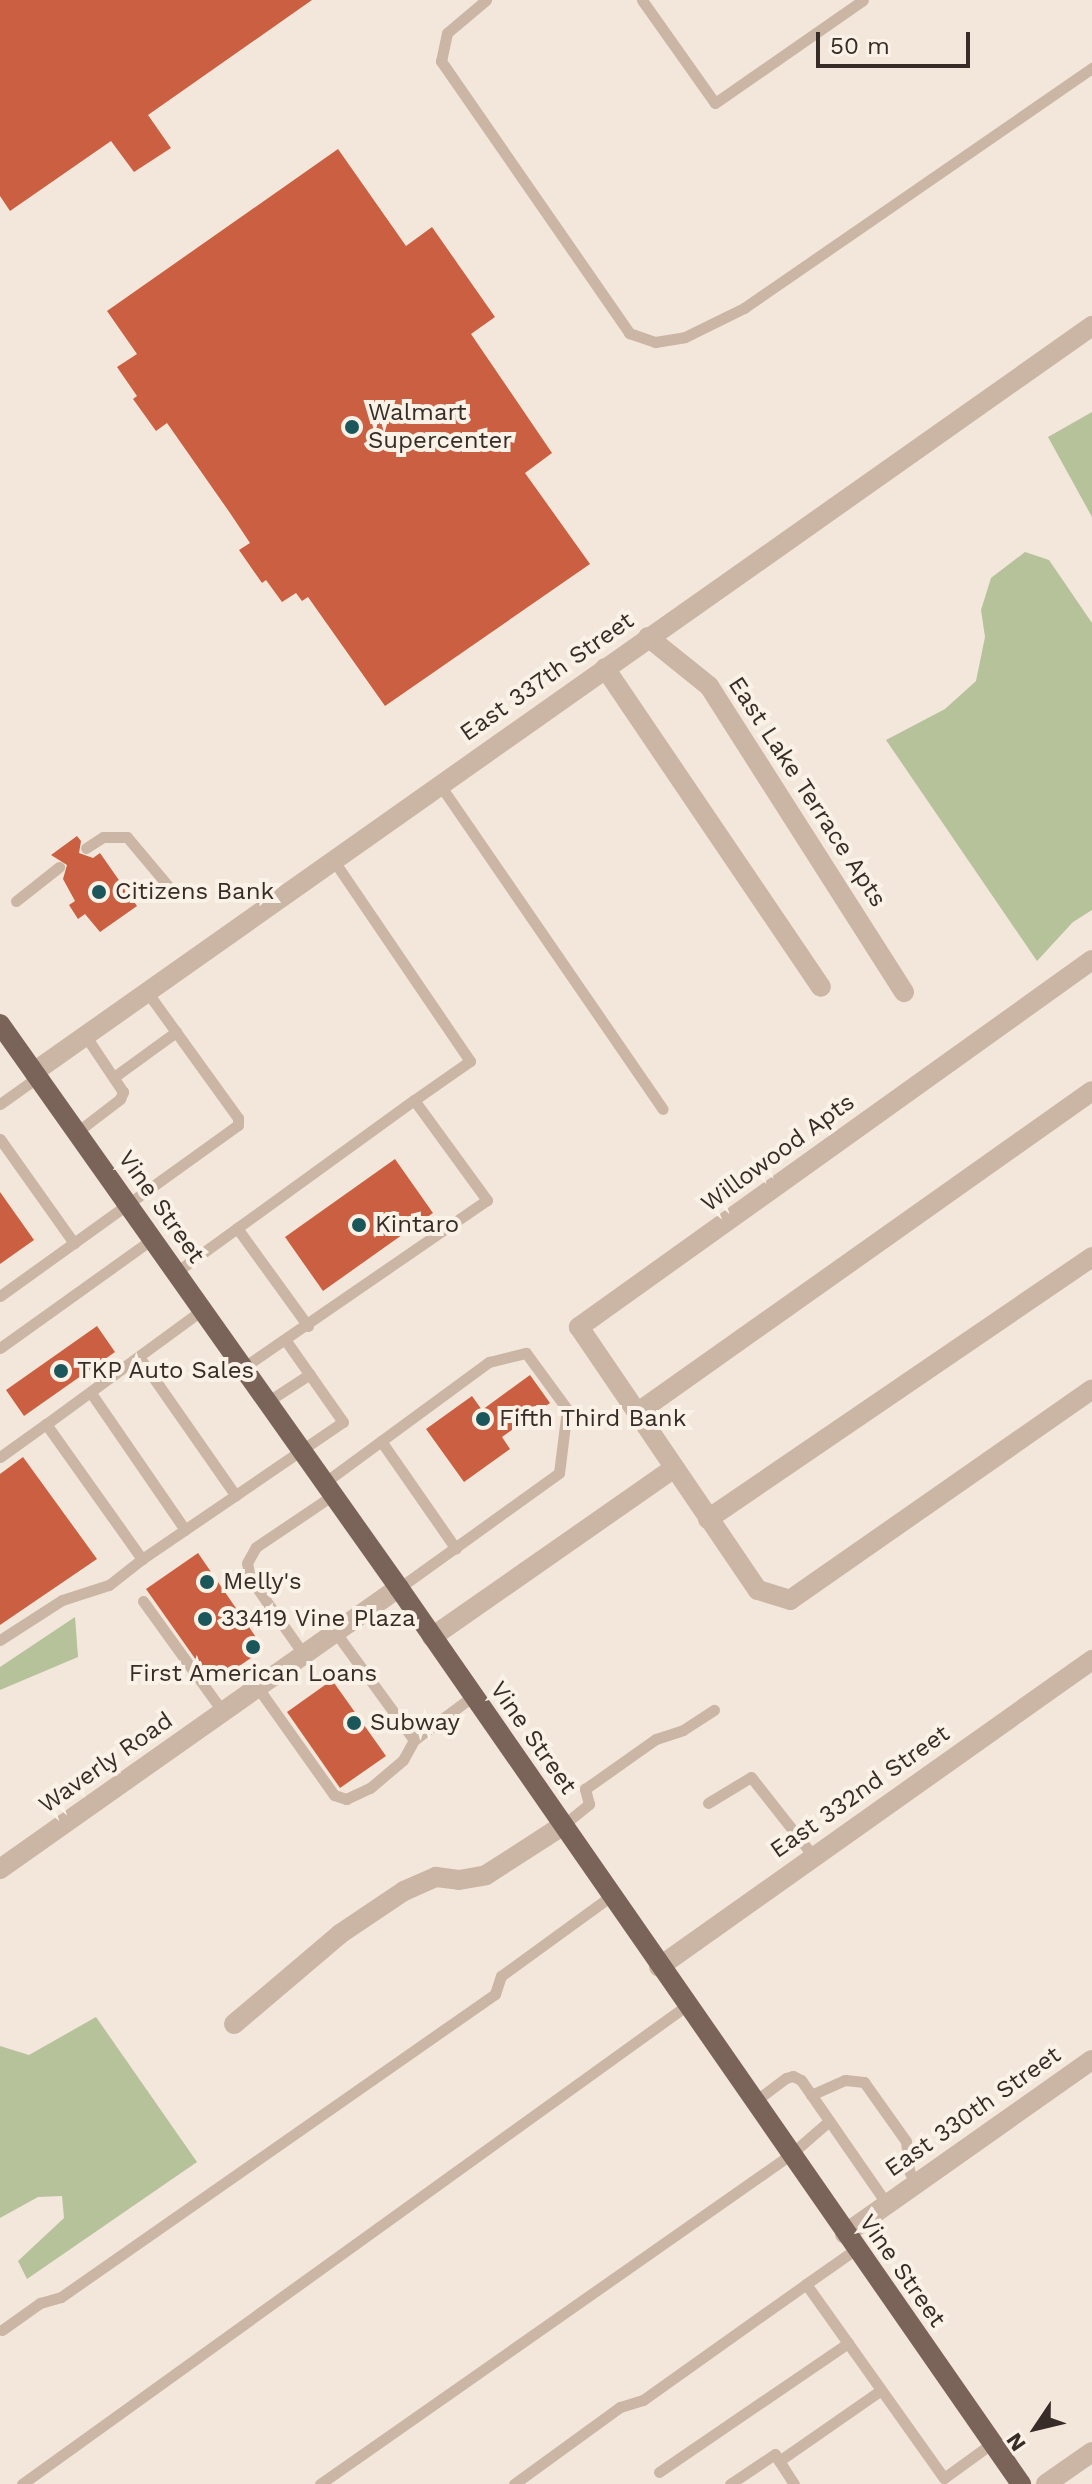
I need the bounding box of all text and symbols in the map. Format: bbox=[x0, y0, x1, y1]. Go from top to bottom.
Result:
scale bar bbox=[820, 16, 974, 66]
text: 50 m bbox=[830, 32, 890, 60]
place label: Walmart Supercenter bbox=[368, 399, 512, 455]
marker: Walmart Supercenter bbox=[343, 418, 361, 436]
street label: East 337th Street bbox=[455, 606, 639, 748]
street label: East Lake Terrace Apts bbox=[721, 671, 893, 913]
place label: Citizens Bank bbox=[115, 878, 274, 906]
marker: Citizens Bank bbox=[90, 883, 108, 901]
street label: Willowood Apts bbox=[695, 1087, 861, 1219]
street label: Vine Street bbox=[112, 1145, 210, 1269]
place label: Kintaro bbox=[375, 1211, 459, 1239]
marker: Kintaro bbox=[350, 1216, 368, 1234]
place label: TKP Auto Sales bbox=[77, 1357, 256, 1385]
marker: TKP Auto Sales bbox=[52, 1362, 70, 1380]
place label: Fifth Third Bank bbox=[499, 1405, 687, 1433]
marker: Fifth Third Bank bbox=[474, 1410, 492, 1428]
place label: Melly's bbox=[223, 1568, 302, 1596]
marker: Melly's bbox=[198, 1573, 216, 1591]
place label: 33419 Vine Plaza bbox=[221, 1605, 416, 1633]
marker: 33419 Vine Plaza bbox=[196, 1610, 214, 1628]
marker: First American Loans bbox=[244, 1638, 262, 1656]
place label: First American Loans bbox=[128, 1660, 378, 1688]
street label: Vine Street bbox=[484, 1676, 582, 1800]
street label: Waverly Road bbox=[33, 1706, 179, 1820]
place label: Subway bbox=[370, 1709, 460, 1737]
marker: Subway bbox=[345, 1714, 363, 1732]
street label: East 332nd Street bbox=[765, 1719, 955, 1865]
street label: East 330th Street bbox=[880, 2041, 1066, 2183]
street label: Vine Street bbox=[853, 2209, 951, 2333]
north arrow bbox=[996, 2388, 1076, 2468]
text: N bbox=[1001, 2428, 1031, 2456]

